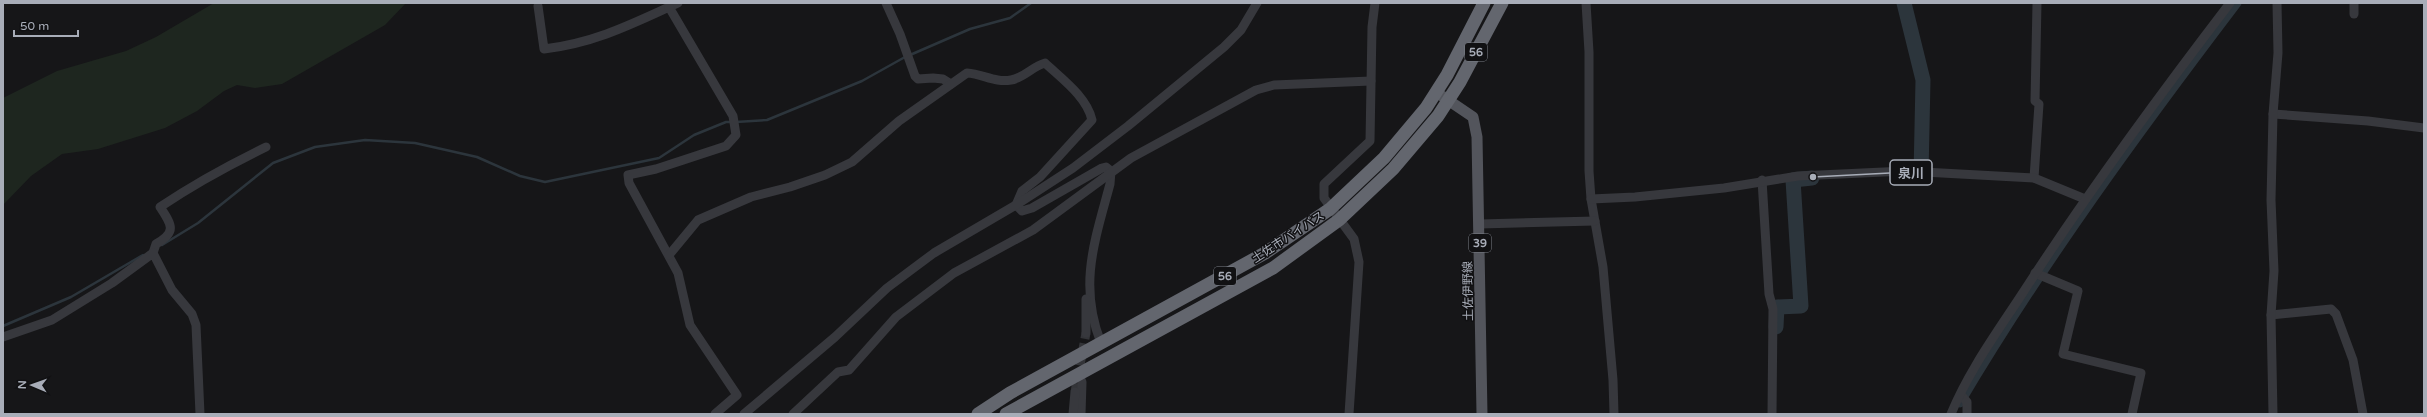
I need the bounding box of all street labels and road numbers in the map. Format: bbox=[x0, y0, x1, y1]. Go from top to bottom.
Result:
road number: 56 bbox=[1465, 43, 1487, 61]
street label: 土佐市バイパス bbox=[1249, 208, 1327, 266]
road number: 39 bbox=[1469, 234, 1491, 252]
street label: 土佐伊野線 bbox=[1460, 261, 1476, 321]
road number: 56 bbox=[1214, 267, 1236, 285]

